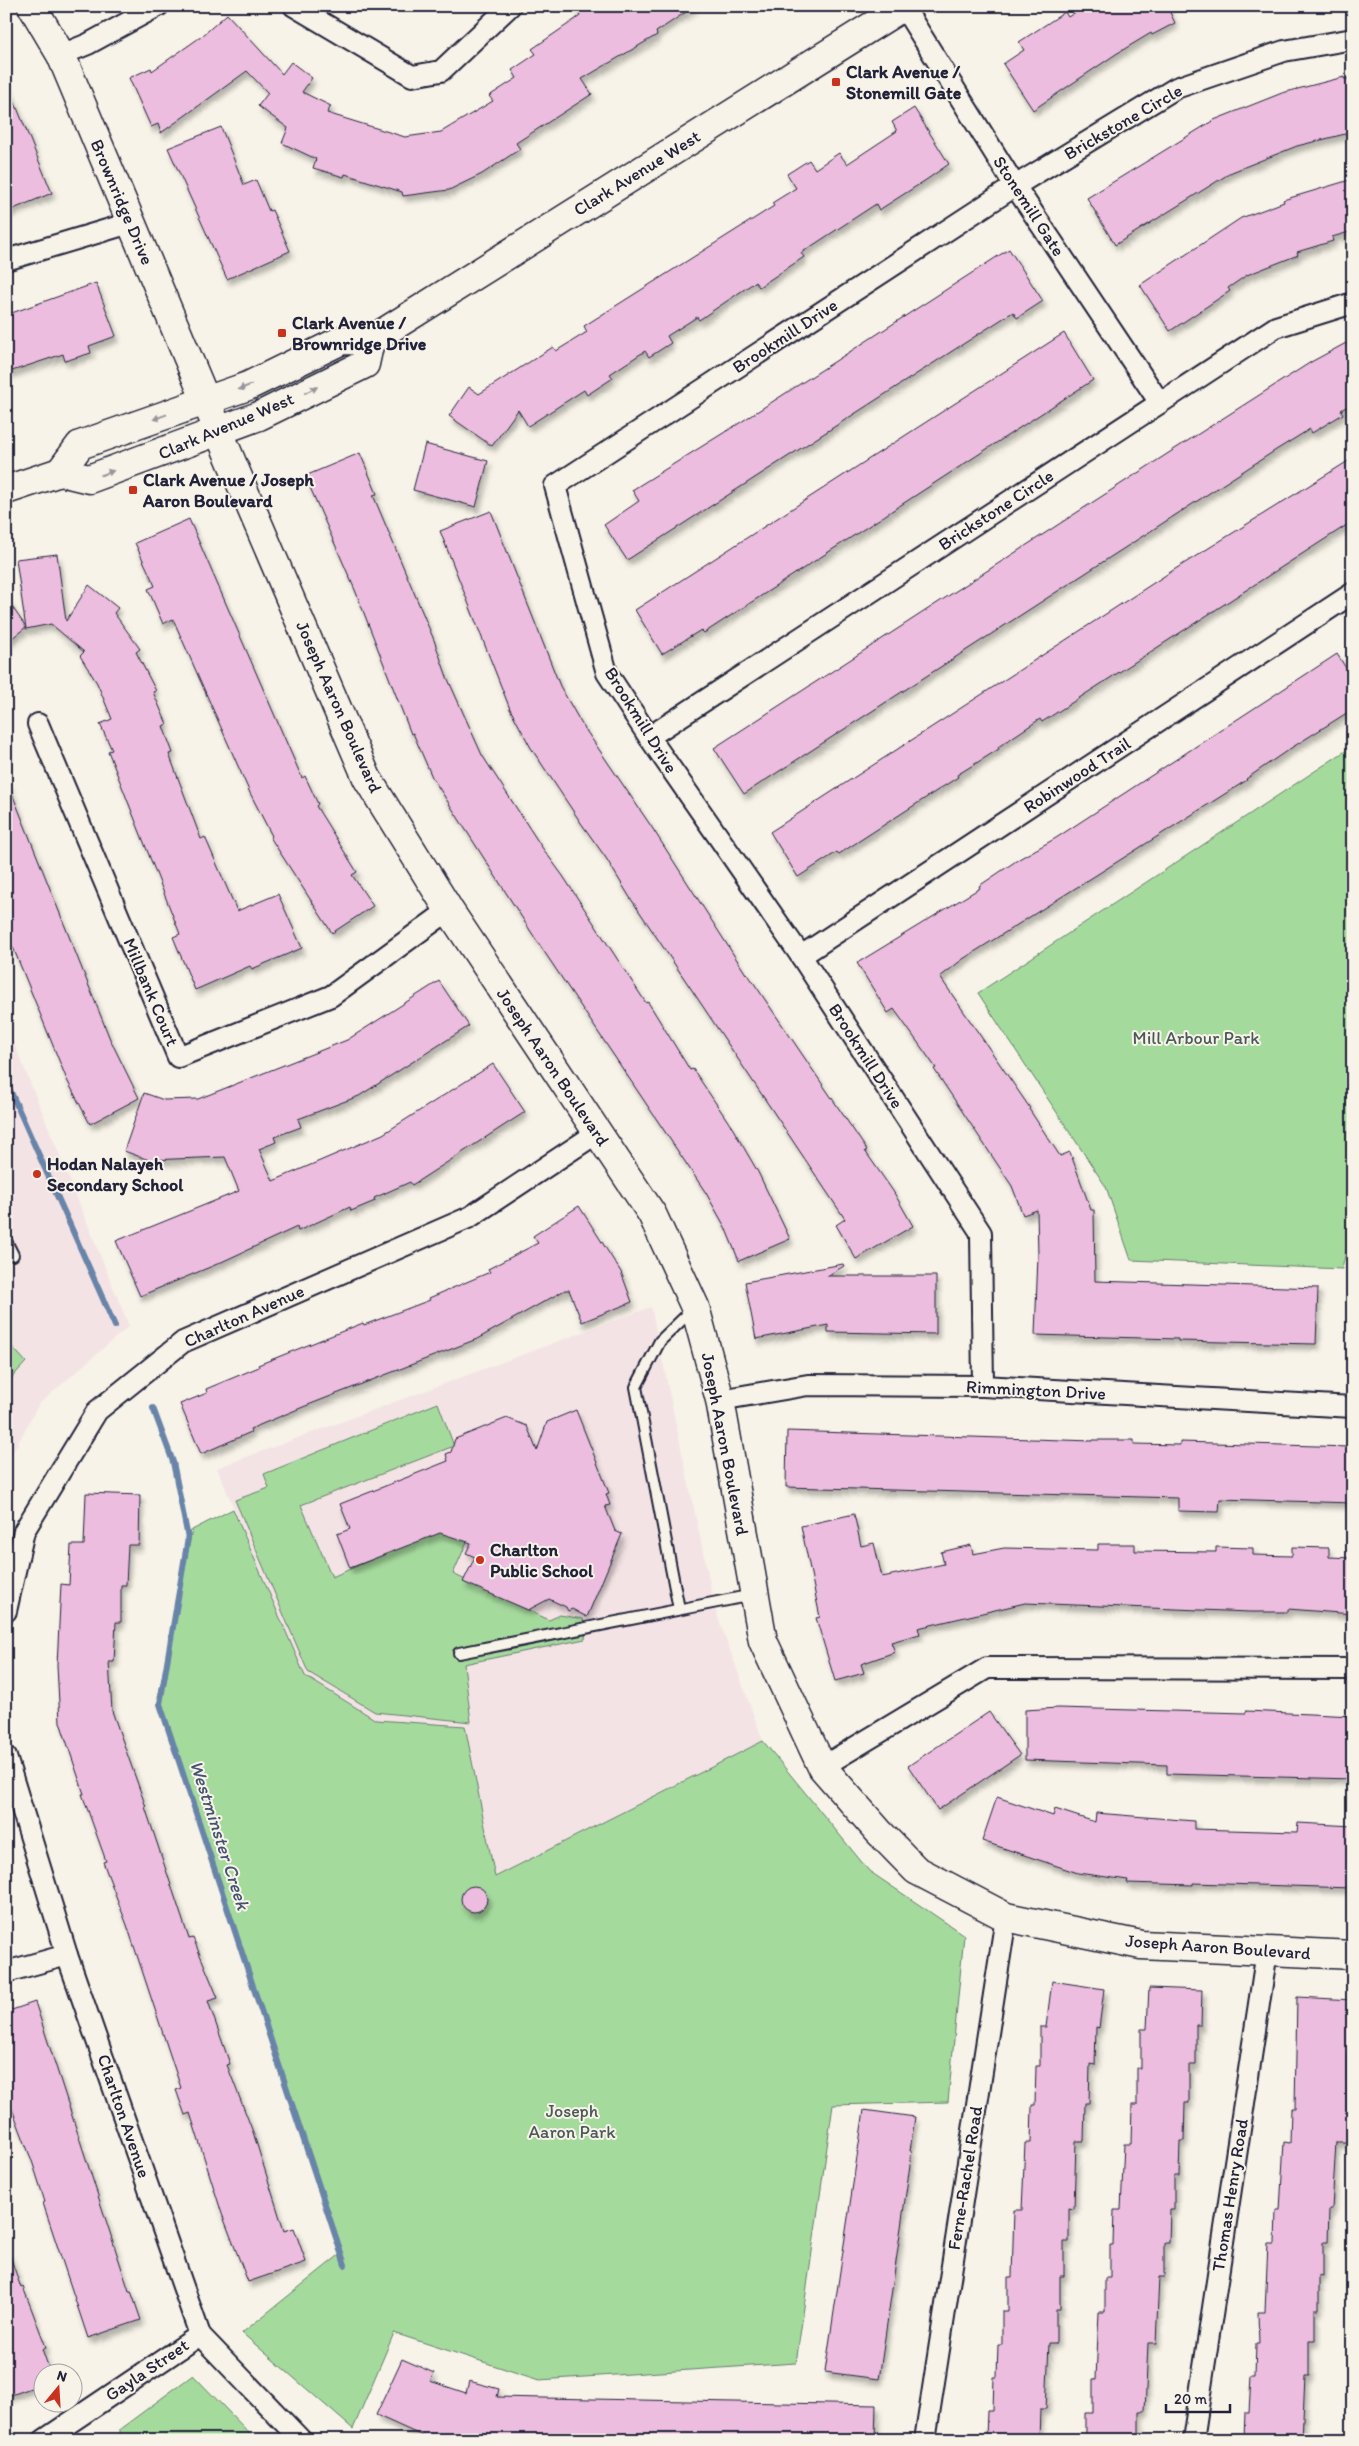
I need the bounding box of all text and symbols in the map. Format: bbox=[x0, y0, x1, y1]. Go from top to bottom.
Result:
place label: Clark Avenue / Stonemill Gate bbox=[846, 61, 962, 104]
marker: Clark Avenue / Stonemill Gate bbox=[830, 76, 842, 88]
street label: Brickstone Circle bbox=[1060, 79, 1186, 165]
street label: Clark Avenue West bbox=[570, 125, 705, 221]
street label: Brownridge Drive bbox=[86, 136, 158, 268]
street label: Stonemill Gate bbox=[988, 152, 1070, 260]
street label: Brookmill Drive bbox=[728, 294, 842, 378]
place label: Clark Avenue / Brownridge Drive bbox=[292, 312, 427, 355]
marker: Clark Avenue / Brownridge Drive bbox=[276, 327, 288, 339]
one-way arrow bbox=[237, 383, 252, 391]
one-way arrow bbox=[304, 386, 318, 394]
street label: Clark Avenue West bbox=[155, 387, 297, 465]
one-way arrow bbox=[152, 414, 167, 421]
street label: Brickstone Circle bbox=[934, 465, 1058, 555]
one-way arrow bbox=[100, 469, 115, 477]
place label: Clark Avenue / Joseph Aaron Boulevard bbox=[142, 469, 314, 512]
marker: Clark Avenue / Joseph Aaron Boulevard bbox=[127, 484, 139, 496]
street label: Joseph Aaron Boulevard bbox=[291, 618, 387, 797]
street label: Brookmill Drive bbox=[600, 663, 682, 777]
street label: Robinwood Trail bbox=[1019, 732, 1135, 818]
street label: Millbank Court bbox=[118, 935, 184, 1050]
street label: Joseph Aaron Boulevard bbox=[492, 984, 614, 1150]
street label: Brookmill Drive bbox=[824, 999, 908, 1113]
park label: Mill Arbour Park bbox=[1133, 1027, 1260, 1049]
place label: Hodan Nalayeh Secondary School bbox=[47, 1153, 184, 1196]
marker: Hodan Nalayeh Secondary School bbox=[31, 1168, 43, 1180]
street label: Charlton Avenue bbox=[180, 1280, 308, 1352]
street label: Joseph Aaron Boulevard bbox=[696, 1351, 754, 1537]
street label: Rimmington Drive bbox=[966, 1375, 1106, 1405]
place label: Charlton Public School bbox=[490, 1539, 594, 1582]
marker: Charlton Public School bbox=[474, 1554, 486, 1566]
water label: Westminster Creek bbox=[185, 1757, 255, 1914]
street label: Joseph Aaron Boulevard bbox=[1125, 1930, 1312, 1964]
street label: Charlton Avenue bbox=[93, 2051, 155, 2181]
park label: Joseph Aaron Park bbox=[529, 2100, 616, 2143]
street label: Ferne-Rachel Road bbox=[943, 2104, 987, 2251]
street label: Thomas Henry Road bbox=[1207, 2117, 1253, 2273]
street label: Gayla Street bbox=[101, 2334, 193, 2406]
north arrow bbox=[32, 2364, 82, 2414]
text: N bbox=[55, 2367, 69, 2386]
scale bar bbox=[1166, 2381, 1230, 2413]
text: 20 m bbox=[1174, 2390, 1208, 2408]

